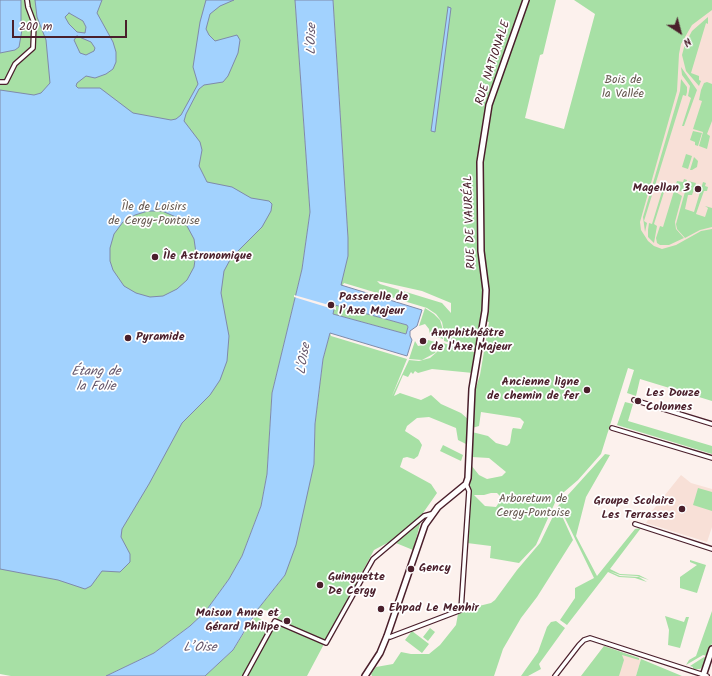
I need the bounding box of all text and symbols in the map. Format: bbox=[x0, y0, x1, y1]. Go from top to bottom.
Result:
scale bar bbox=[14, 12, 129, 38]
north arrow bbox=[660, 12, 700, 52]
text: 200 m bbox=[19, 17, 52, 36]
street label: RUE NATIONALE bbox=[474, 19, 514, 107]
water label: L'Oise bbox=[305, 23, 321, 55]
text: N bbox=[679, 32, 695, 51]
park label: Bois de la Vallée bbox=[602, 74, 644, 102]
street label: RUE DE VAURÉAL bbox=[462, 175, 480, 269]
place label: Magellan 3 bbox=[633, 182, 690, 196]
marker: Magellan 3 bbox=[693, 184, 703, 194]
park label: Île de Loisirs de Cergy-Pontoise bbox=[108, 201, 200, 229]
place label: Île Astronomique bbox=[163, 250, 252, 264]
marker: Île Astronomique bbox=[150, 252, 160, 262]
place label: Passerelle de l’Axe Majeur bbox=[339, 291, 408, 319]
marker: Passerelle de l’Axe Majeur bbox=[326, 300, 336, 310]
place label: Amphithéâtre de l'Axe Majeur bbox=[431, 327, 512, 355]
place label: Pyramide bbox=[136, 331, 185, 345]
marker: Pyramide bbox=[123, 333, 133, 343]
marker: Amphithéâtre de l'Axe Majeur bbox=[418, 336, 428, 346]
water label: L'Oise bbox=[295, 342, 315, 376]
water label: Étang de la Folie bbox=[71, 365, 121, 396]
place label: Ancienne ligne de chemin de fer bbox=[487, 376, 579, 404]
marker: Ancienne ligne de chemin de fer bbox=[582, 385, 592, 395]
place label: Les Douze Colonnes bbox=[646, 387, 700, 415]
marker: Les Douze Colonnes bbox=[633, 396, 643, 406]
park label: Arboretum de Cergy‐Pontoise bbox=[496, 493, 570, 521]
place label: Groupe Scolaire Les Terrasses bbox=[594, 495, 674, 523]
marker: Groupe Scolaire Les Terrasses bbox=[677, 504, 687, 514]
place label: Gency bbox=[419, 562, 451, 576]
marker: Gency bbox=[406, 564, 416, 574]
place label: Guinguette De Cergy bbox=[328, 571, 385, 599]
marker: Guinguette De Cergy bbox=[315, 580, 325, 590]
place label: Ehpad Le Menhir bbox=[389, 602, 479, 616]
marker: Ehpad Le Menhir bbox=[376, 604, 386, 614]
place label: Maison Anne et Gérard Philipe bbox=[196, 607, 279, 635]
marker: Maison Anne et Gérard Philipe bbox=[282, 616, 292, 626]
water label: L’Oise bbox=[183, 641, 217, 657]

